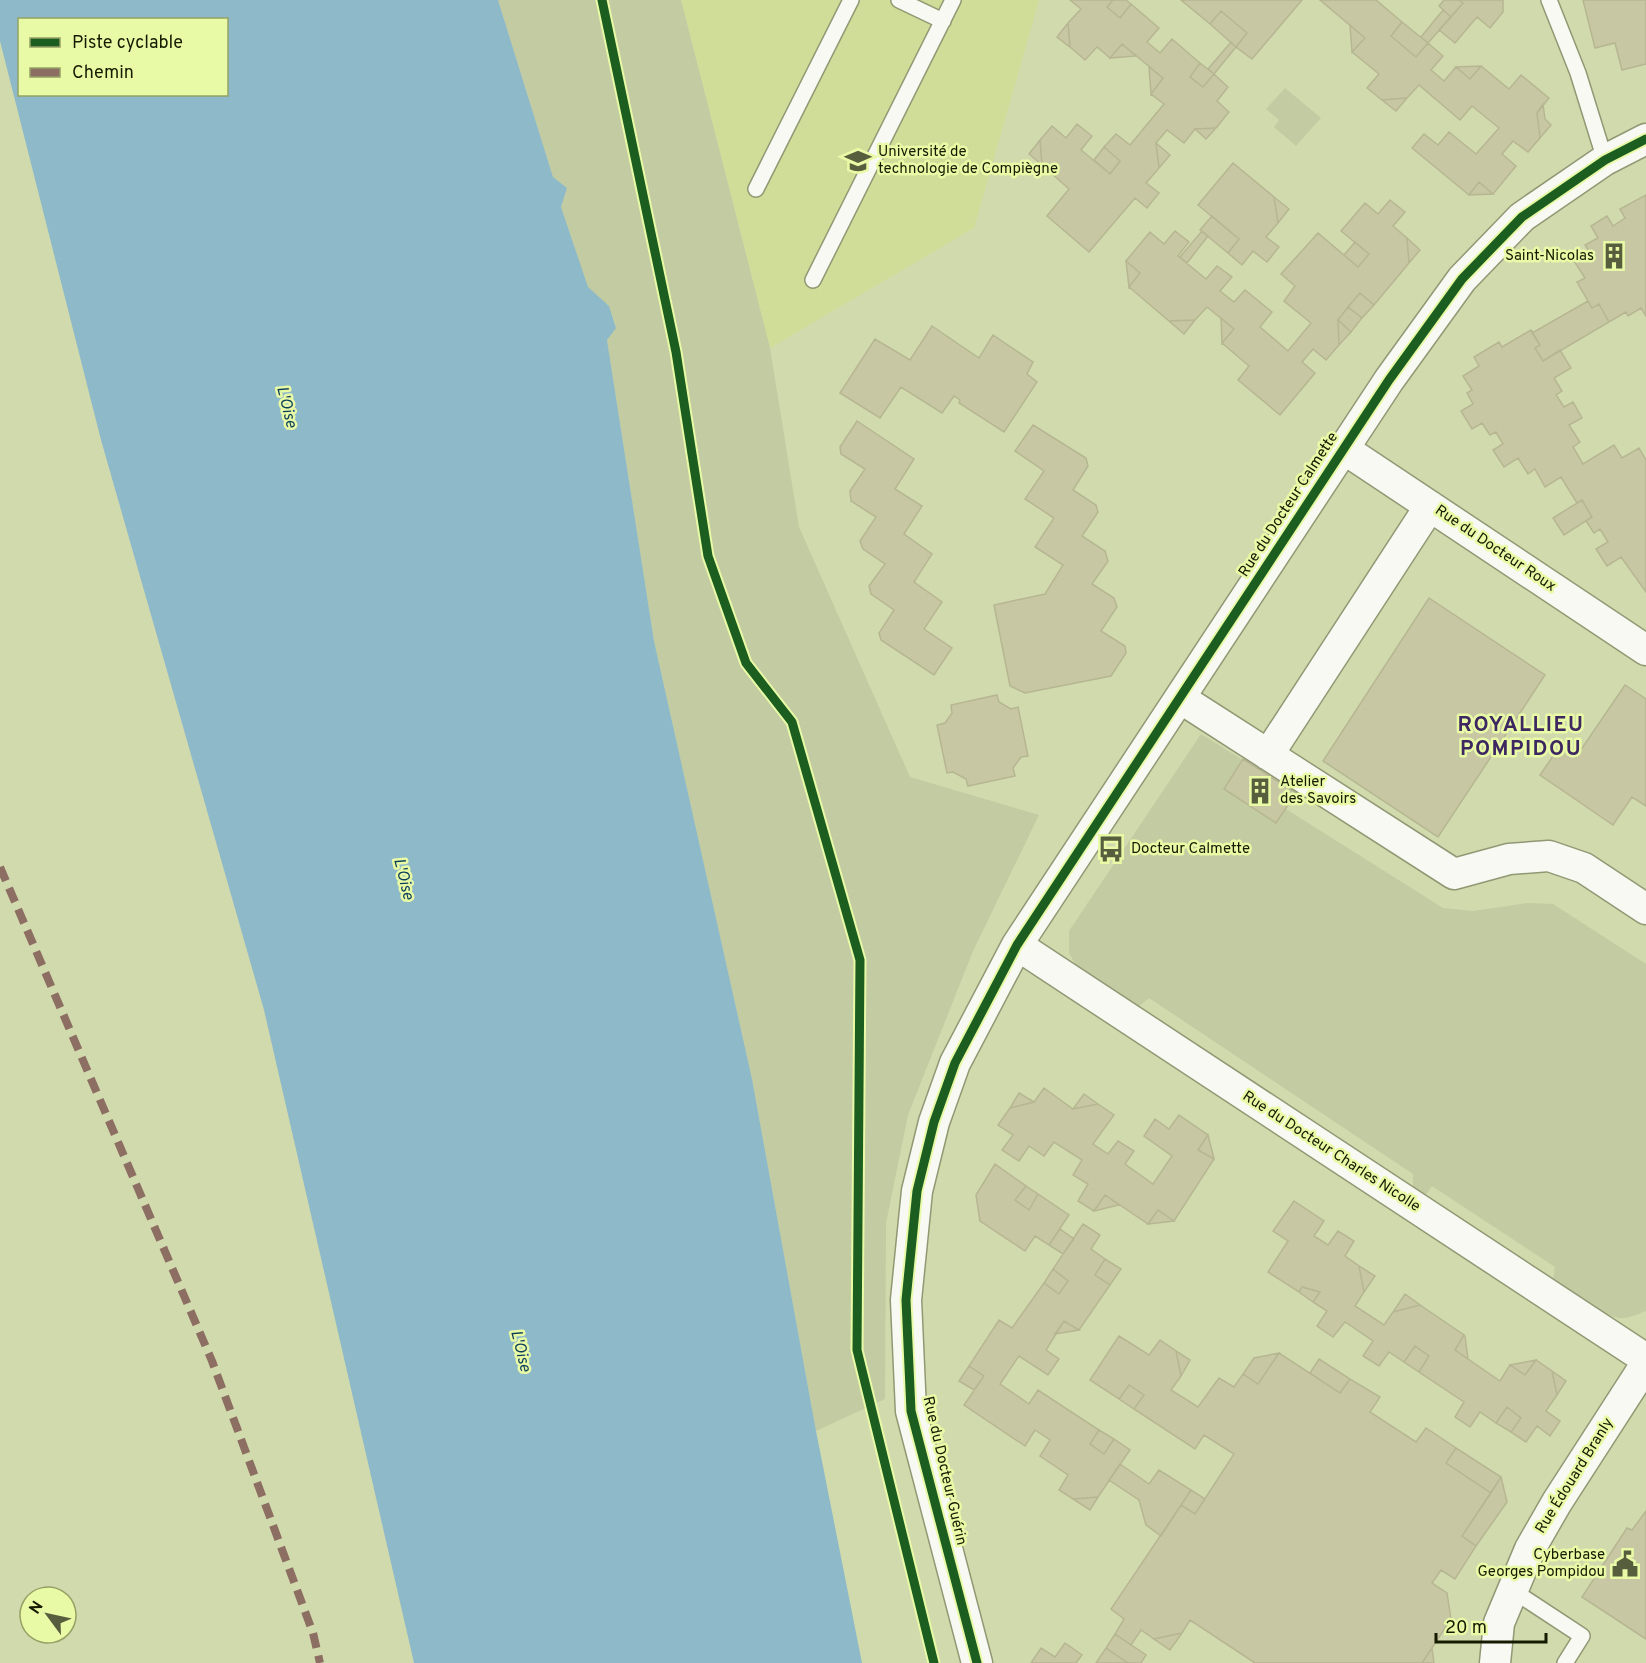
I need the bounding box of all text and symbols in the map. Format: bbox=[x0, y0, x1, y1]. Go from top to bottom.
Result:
legend bbox=[18, 18, 228, 96]
text: Piste cyclable bbox=[72, 32, 183, 55]
text: Chemin bbox=[72, 62, 134, 85]
place label: Université de technologie de Compiègne bbox=[878, 143, 1058, 179]
school or university icon: Université de technologie de Compiègne bbox=[843, 146, 873, 176]
building icon: Saint-Nicolas bbox=[1599, 241, 1629, 271]
place label: Saint-Nicolas bbox=[1505, 247, 1594, 266]
water label: L'Oise bbox=[271, 384, 301, 431]
street label: Rue du Docteur Calmette bbox=[1235, 429, 1343, 581]
street label: Rue du Docteur Roux bbox=[1431, 501, 1559, 597]
district label: ROYALLIEU POMPIDOU bbox=[1458, 712, 1584, 763]
place label: Atelier des Savoirs bbox=[1280, 773, 1356, 809]
building icon: Atelier des Savoirs bbox=[1245, 776, 1275, 806]
bus stop icon: Docteur Calmette bbox=[1096, 834, 1126, 864]
place label: Docteur Calmette bbox=[1131, 840, 1250, 859]
water label: L'Oise bbox=[388, 856, 418, 903]
street label: Rue du Docteur Charles Nicolle bbox=[1238, 1087, 1424, 1217]
water label: L'Oise bbox=[505, 1328, 535, 1375]
street label: Rue du Docteur Guérin bbox=[918, 1395, 970, 1547]
street label: Rue Édouard Branly bbox=[1531, 1414, 1618, 1537]
place label: Cyberbase Georges Pompidou bbox=[1478, 1546, 1605, 1582]
public building icon: Cyberbase Georges Pompidou bbox=[1610, 1549, 1640, 1579]
north arrow bbox=[18, 1585, 78, 1645]
text: N bbox=[26, 1598, 49, 1618]
scale bar bbox=[1436, 1606, 1546, 1644]
text: 20 m bbox=[1445, 1617, 1487, 1640]

